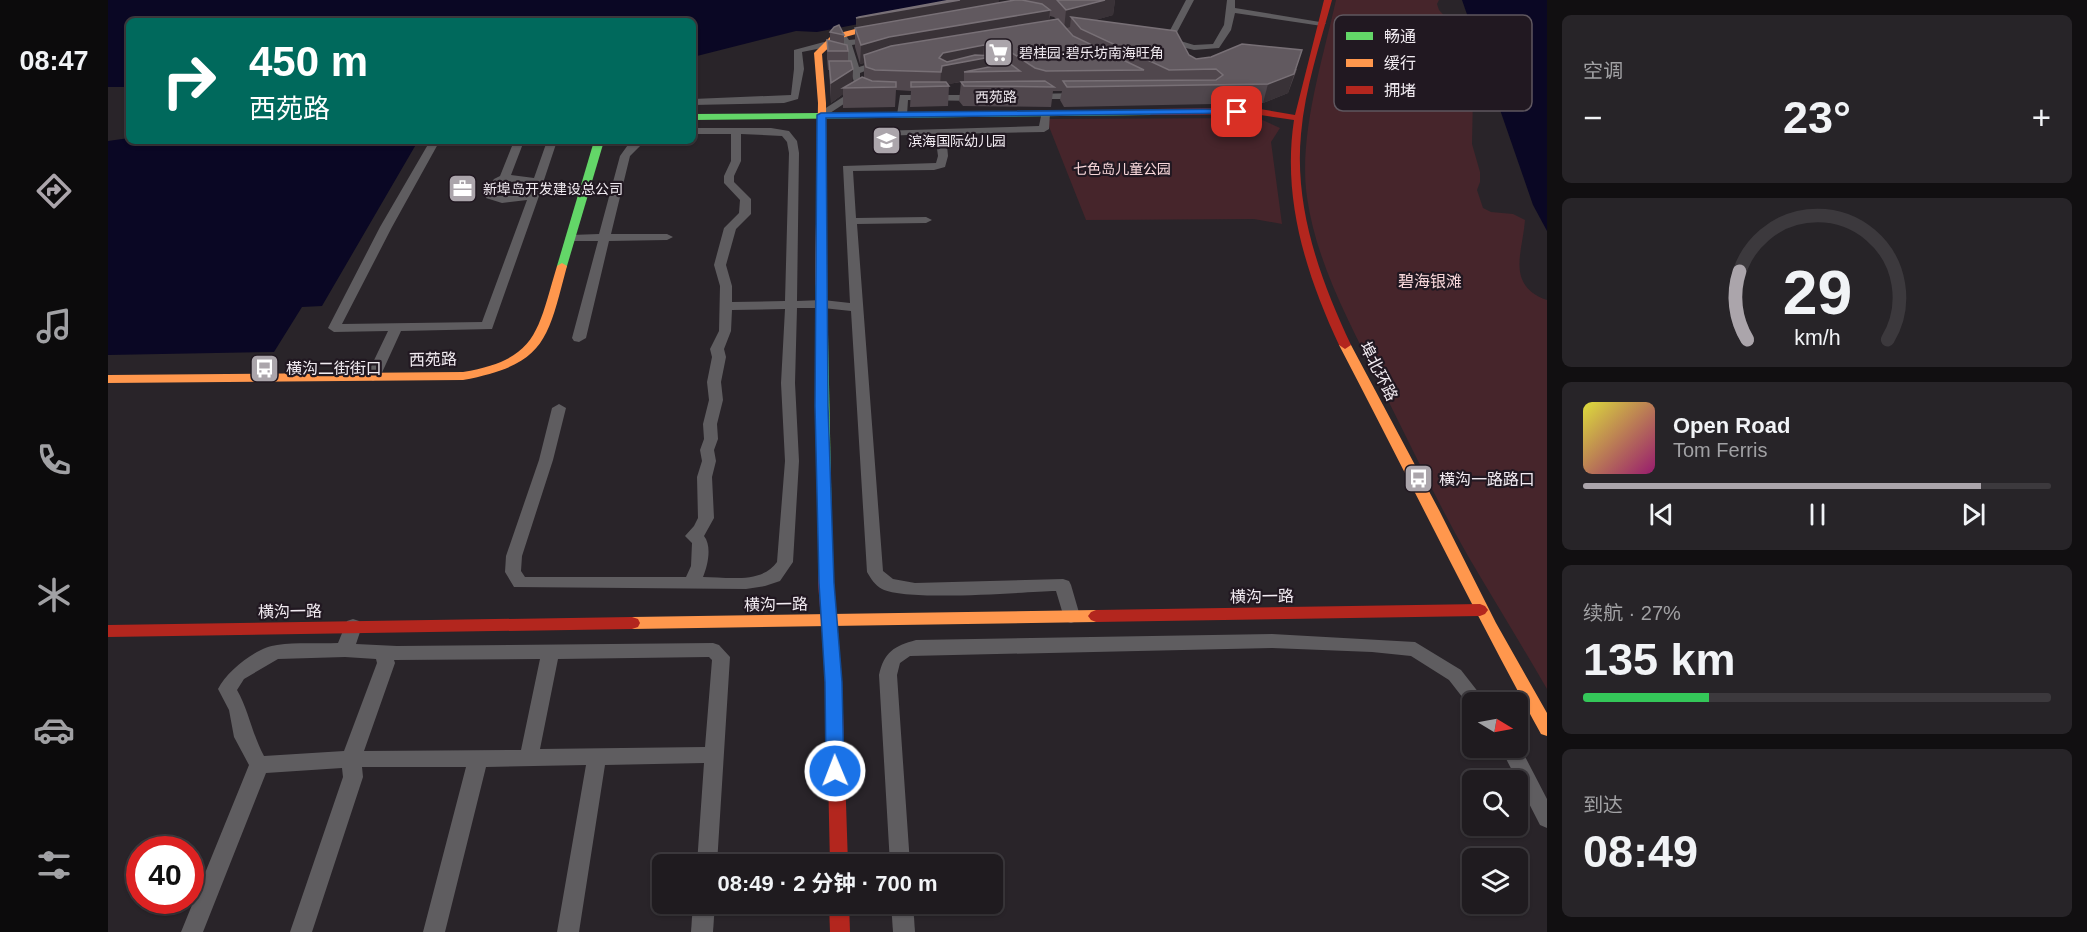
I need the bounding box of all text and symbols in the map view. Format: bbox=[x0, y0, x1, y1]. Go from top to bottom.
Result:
legend bbox=[1334, 15, 1532, 111]
text: 畅通 bbox=[1384, 28, 1416, 45]
supermarket icon: 碧桂园·碧乐坊南海旺角 bbox=[982, 37, 1014, 69]
text: 450 m bbox=[249, 38, 368, 85]
icon: right bbox=[150, 42, 228, 120]
place label: 碧桂园·碧乐坊南海旺角 bbox=[1019, 45, 1164, 61]
text: 08:47 bbox=[19, 46, 89, 76]
text: 缓行 bbox=[1384, 55, 1416, 72]
text: 空调 bbox=[1583, 60, 1623, 82]
text: 拥堵 bbox=[1384, 82, 1416, 99]
pin bbox=[1211, 86, 1262, 137]
street label: 西苑路 bbox=[975, 89, 1017, 105]
text: 23° bbox=[1783, 92, 1851, 143]
text: 西苑路 bbox=[249, 94, 330, 124]
icon: arrive bbox=[1220, 95, 1253, 128]
text: − bbox=[1583, 99, 1602, 136]
text: + bbox=[2032, 99, 2051, 136]
school or university icon: 滨海国际幼儿园 bbox=[871, 125, 903, 157]
place label: 滨海国际幼儿园 bbox=[908, 133, 1006, 149]
park label: 七色岛儿童公园 bbox=[1073, 161, 1171, 177]
icon: directions bbox=[33, 170, 75, 212]
office icon: 新埠岛开发建设总公司 bbox=[446, 173, 478, 205]
place label: 新埠岛开发建设总公司 bbox=[483, 181, 623, 197]
text: 29 bbox=[1782, 258, 1852, 327]
park label: 碧海银滩 bbox=[1398, 273, 1462, 290]
icon: music bbox=[33, 305, 75, 347]
text: km/h bbox=[1794, 326, 1840, 350]
street label: 埠北环路 bbox=[1356, 339, 1401, 404]
street label: 西苑路 bbox=[409, 351, 457, 368]
bus stop icon: 横沟二街街口 bbox=[249, 352, 281, 384]
place label: 横沟二街街口 bbox=[286, 360, 382, 377]
text: Open Road bbox=[1673, 413, 1790, 438]
icon: phone bbox=[33, 439, 75, 481]
text: Tom Ferris bbox=[1673, 439, 1767, 461]
bus stop icon: 横沟一路路口 bbox=[1402, 463, 1434, 495]
place label: 横沟一路路口 bbox=[1439, 471, 1535, 488]
icon: previous bbox=[1645, 498, 1678, 531]
icon: pause bbox=[1801, 498, 1834, 531]
icon: next bbox=[1957, 498, 1990, 531]
icon: climate bbox=[33, 574, 75, 616]
street label: 横沟一路 bbox=[1230, 587, 1294, 606]
street label: 横沟一路 bbox=[744, 595, 808, 614]
street label: 横沟一路 bbox=[258, 602, 322, 621]
text: 续航 · 27% bbox=[1583, 602, 1681, 624]
text: 135 km bbox=[1583, 634, 1736, 685]
north arrow bbox=[1462, 692, 1528, 758]
map controls bbox=[1462, 692, 1528, 914]
icon: car bbox=[33, 709, 75, 751]
position arrow bbox=[803, 739, 867, 803]
button: search bbox=[1462, 770, 1528, 836]
text: 到达 bbox=[1583, 794, 1623, 816]
text: 08:49 bbox=[1583, 826, 1698, 877]
speed limit sign: 40 bbox=[126, 836, 204, 914]
icon: filters bbox=[33, 844, 75, 886]
button: layers bbox=[1462, 848, 1528, 914]
text: 08:49 · 2 分钟 · 700 m bbox=[717, 871, 938, 896]

